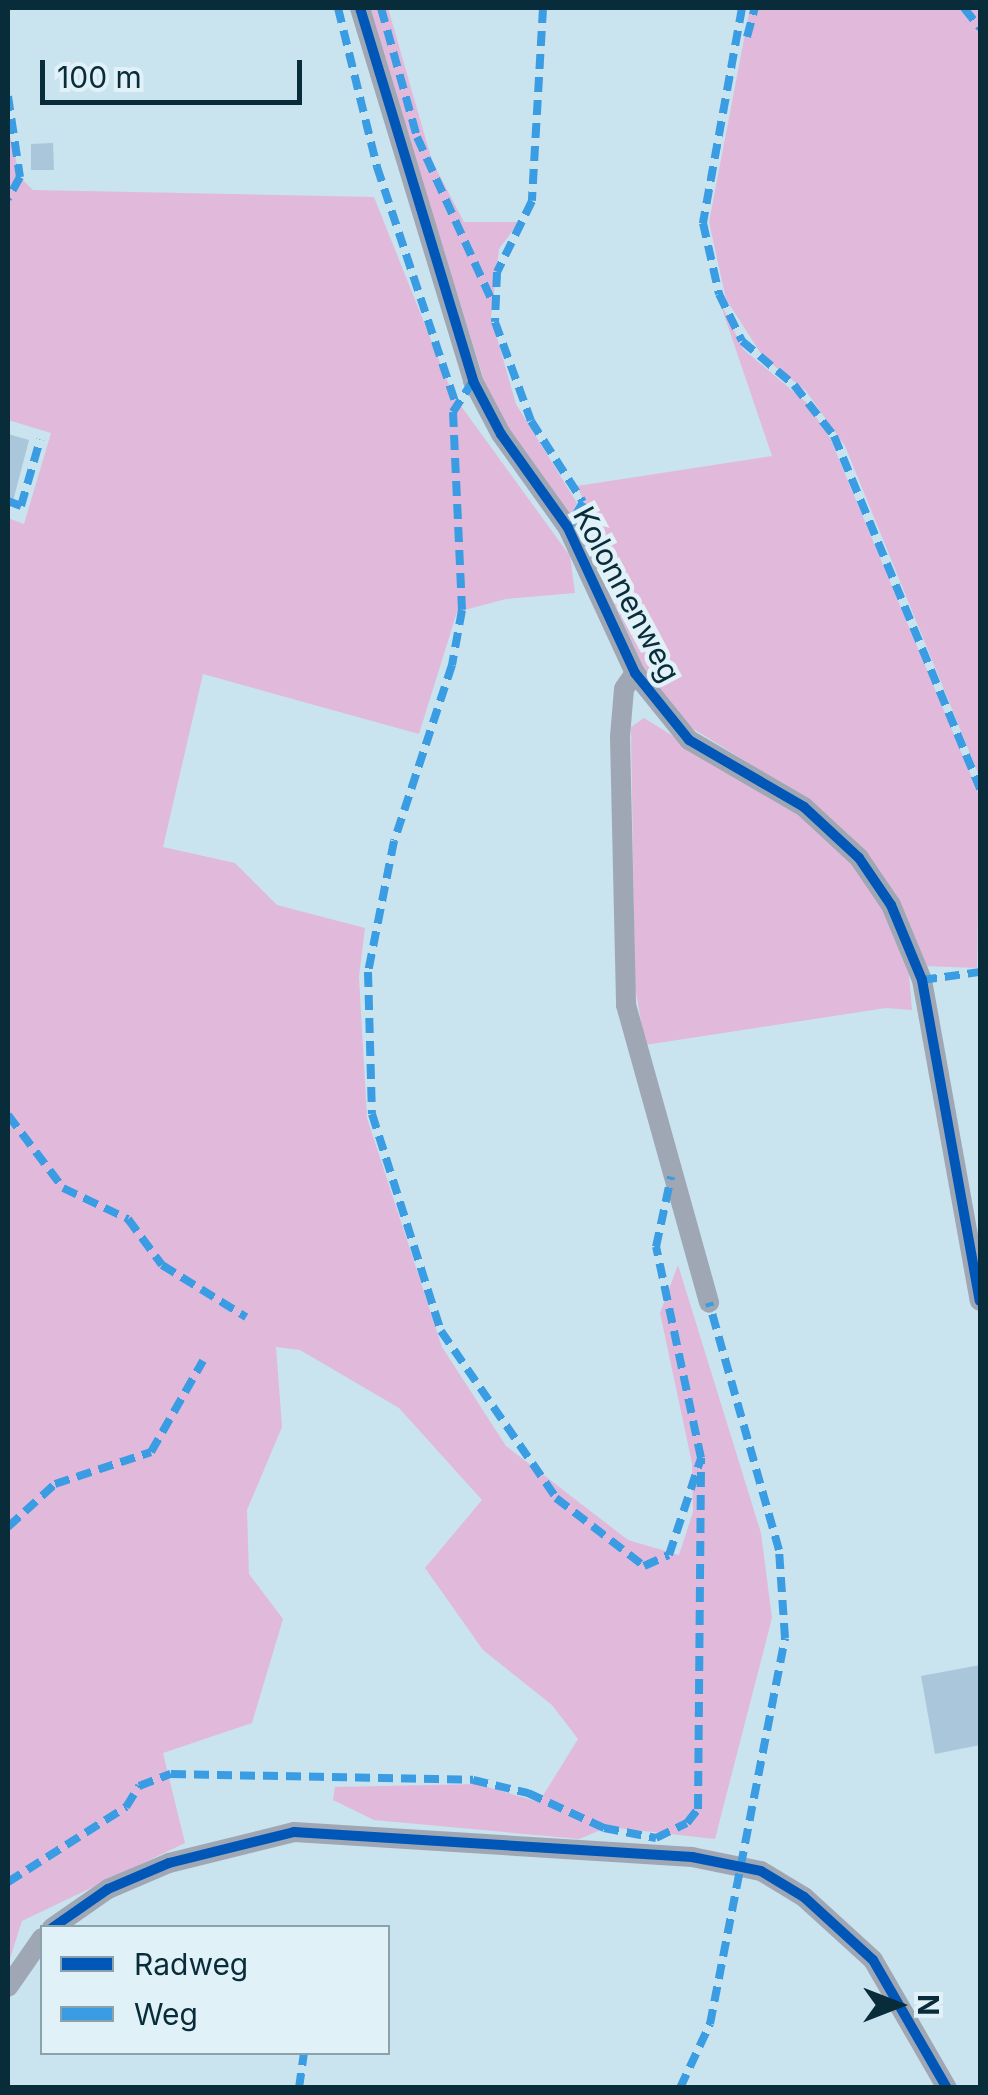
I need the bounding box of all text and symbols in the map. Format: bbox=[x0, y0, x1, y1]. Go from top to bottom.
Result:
scale bar bbox=[45, 40, 308, 102]
text: 100 m bbox=[57, 59, 142, 95]
street label: Kolonnenweg bbox=[566, 500, 688, 688]
legend bbox=[40, 1925, 390, 2055]
text: Radweg bbox=[134, 1946, 248, 1982]
north arrow bbox=[848, 1955, 948, 2055]
text: N bbox=[911, 1994, 945, 2016]
text: Weg bbox=[134, 1996, 198, 2032]

